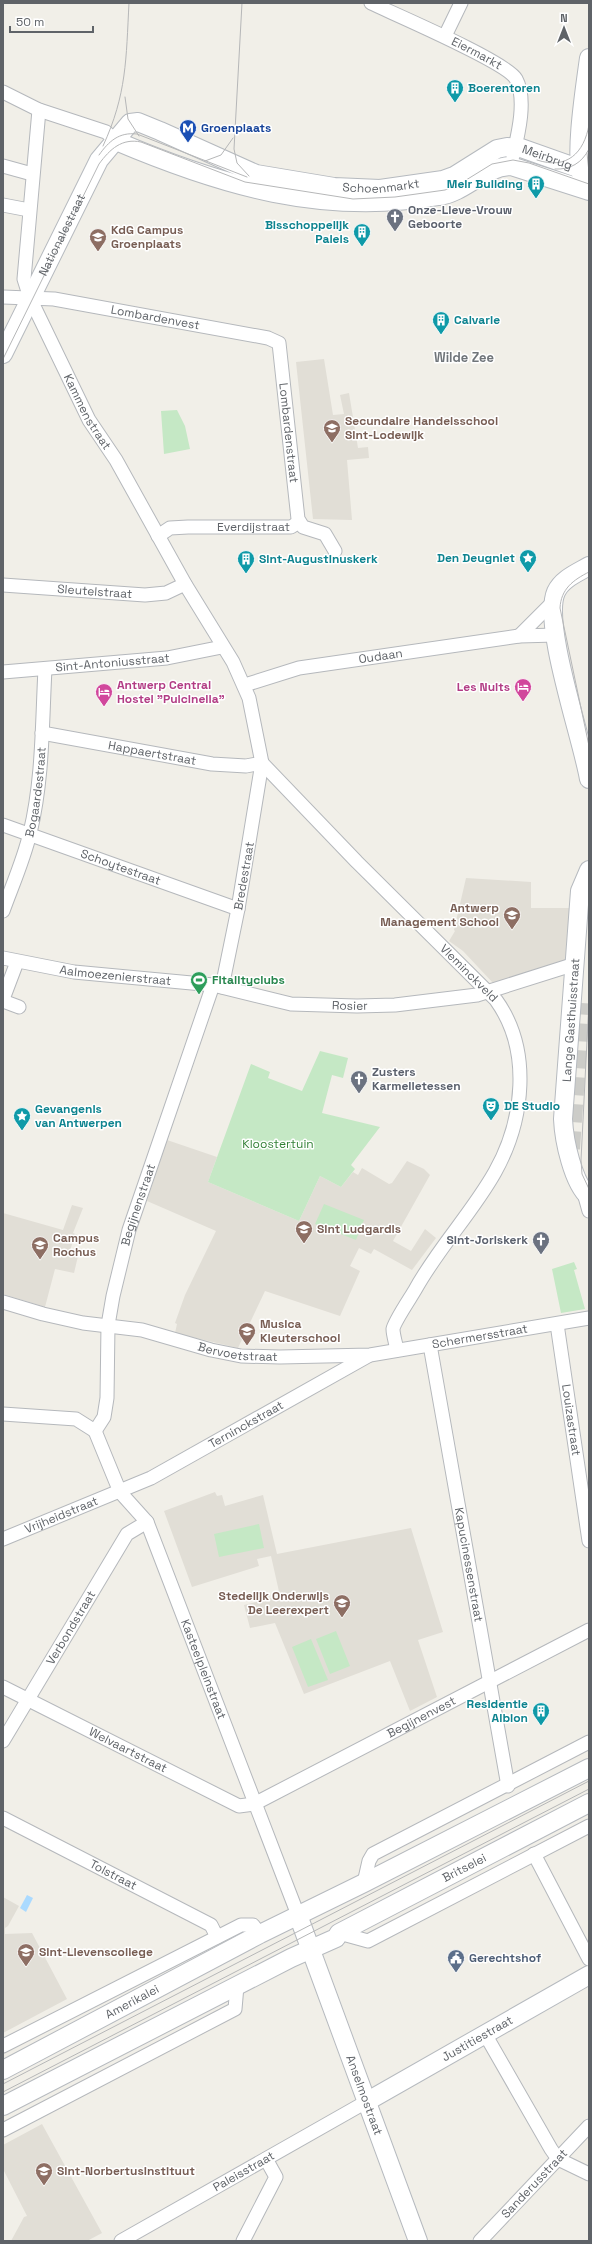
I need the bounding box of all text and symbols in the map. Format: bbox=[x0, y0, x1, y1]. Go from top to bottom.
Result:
scale bar bbox=[10, 8, 93, 34]
north arrow bbox=[544, 8, 584, 48]
text: N bbox=[560, 11, 568, 25]
text: 50 m bbox=[16, 14, 44, 30]
street label: Eiermarkt bbox=[449, 33, 505, 73]
building icon: Boerentoren bbox=[445, 78, 465, 103]
place label: Boerentoren bbox=[468, 80, 540, 96]
metro station icon: Groenplaats bbox=[178, 118, 198, 143]
place label: Groenplaats bbox=[201, 120, 271, 136]
street label: Meirbrug bbox=[520, 141, 575, 173]
building icon: Meir Building bbox=[526, 174, 546, 199]
street label: Schoenmarkt bbox=[342, 175, 421, 197]
place label: Meir Building bbox=[447, 176, 523, 192]
street label: Nationalestraat bbox=[35, 191, 89, 279]
place label: Onze-Lieve-Vrouw Geboorte bbox=[408, 202, 512, 232]
church icon: Onze-Lieve-Vrouw Geboorte bbox=[385, 207, 405, 232]
place label: Bisschoppelijk Paleis bbox=[265, 217, 349, 247]
place label: KdG Campus Groenplaats bbox=[111, 222, 183, 252]
building icon: Bisschoppelijk Paleis bbox=[352, 222, 372, 247]
school or university icon: KdG Campus Groenplaats bbox=[88, 227, 108, 252]
street label: Lombardenvest bbox=[109, 301, 201, 333]
building icon: Calvarie bbox=[431, 310, 451, 335]
place label: Calvarie bbox=[454, 312, 500, 328]
district label: Wilde Zee bbox=[434, 349, 494, 366]
street label: Kammenstraat bbox=[60, 371, 115, 453]
street label: Lombardenstraat bbox=[275, 382, 302, 484]
place label: Secundaire Handelsschool Sint-Lodewijk bbox=[345, 413, 498, 443]
school or university icon: Secundaire Handelsschool Sint-Lodewijk bbox=[322, 418, 342, 443]
street label: Everdijstraat bbox=[217, 519, 290, 535]
place icon: Den Deugniet bbox=[518, 548, 538, 573]
building icon: Sint-Augustinuskerk bbox=[236, 549, 256, 574]
place label: Den Deugniet bbox=[437, 550, 515, 566]
place label: Sint-Augustinuskerk bbox=[259, 551, 378, 567]
street label: Sleutelstraat bbox=[57, 581, 133, 602]
street label: Oudaan bbox=[357, 645, 404, 667]
street label: Sint-Antoniusstraat bbox=[55, 650, 170, 675]
place label: Antwerp Central Hostel "Pulcinella" bbox=[117, 677, 225, 707]
hotel icon: Les Nuits bbox=[513, 677, 533, 702]
place label: Les Nuits bbox=[457, 679, 510, 695]
hotel icon: Antwerp Central Hostel "Pulcinella" bbox=[94, 682, 114, 707]
street label: Happaertstraat bbox=[107, 737, 197, 769]
street label: Bogaardestraat bbox=[21, 746, 50, 839]
street label: Bredestraat bbox=[230, 841, 258, 911]
street label: Schoytestraat bbox=[78, 845, 163, 889]
place label: Antwerp Management School bbox=[380, 900, 499, 930]
school or university icon: Antwerp Management School bbox=[502, 905, 522, 930]
street label: Vleminckveld bbox=[436, 941, 502, 1006]
street label: Lange Gasthuisstraat bbox=[559, 958, 583, 1082]
street label: Aalmoezenierstraat bbox=[58, 961, 172, 989]
sports icon: Fitalityclubs bbox=[189, 970, 209, 995]
place label: Fitalityclubs bbox=[212, 972, 285, 988]
street label: Rosier bbox=[332, 997, 368, 1014]
place label: Zusters Karmelietessen bbox=[372, 1064, 461, 1094]
church icon: Zusters Karmelietessen bbox=[349, 1069, 369, 1094]
theatre icon: DE Studio bbox=[481, 1096, 501, 1121]
place label: DE Studio bbox=[504, 1098, 560, 1114]
place label: Gevangenis van Antwerpen bbox=[35, 1101, 122, 1131]
place icon: Gevangenis van Antwerpen bbox=[12, 1106, 32, 1131]
park label: Kloostertuin bbox=[242, 1136, 314, 1152]
street label: Begijnenstraat bbox=[117, 1162, 159, 1247]
school or university icon: Sint Ludgardis bbox=[294, 1219, 314, 1244]
place label: Sint Ludgardis bbox=[317, 1221, 401, 1237]
place label: Campus Rochus bbox=[53, 1230, 99, 1260]
church icon: Sint-Joriskerk bbox=[531, 1230, 551, 1255]
place label: Sint-Joriskerk bbox=[447, 1232, 528, 1248]
school or university icon: Campus Rochus bbox=[30, 1235, 50, 1260]
place label: Musica Kleuterschool bbox=[260, 1316, 340, 1346]
school or university icon: Musica Kleuterschool bbox=[237, 1321, 257, 1346]
street label: Schermersstraat bbox=[431, 1321, 529, 1352]
street label: Bervoetstraat bbox=[196, 1339, 278, 1365]
street label: Louizastraat bbox=[558, 1383, 584, 1457]
street label: Terninckstraat bbox=[206, 1397, 286, 1452]
street label: Vrijheidstraat bbox=[22, 1493, 100, 1537]
street label: Kapucinessenstraat bbox=[451, 1506, 487, 1623]
street label: Verbondstraat bbox=[42, 1588, 99, 1668]
place label: Stedelijk Onderwijs De Leerexpert bbox=[219, 1588, 329, 1618]
school or university icon: Stedelijk Onderwijs De Leerexpert bbox=[332, 1593, 352, 1618]
street label: Kasteelpleinstraat bbox=[177, 1617, 230, 1722]
street label: Begijnenvest bbox=[384, 1693, 458, 1742]
place label: Residentie Albion bbox=[467, 1696, 528, 1726]
building icon: Residentie Albion bbox=[531, 1701, 551, 1726]
street label: Welvaartstraat bbox=[86, 1724, 170, 1776]
street label: Britselei bbox=[439, 1850, 489, 1886]
street label: Tolstraat bbox=[87, 1856, 140, 1894]
school or university icon: Sint-Lievenscollege bbox=[16, 1942, 36, 1967]
place label: Sint-Lievenscollege bbox=[39, 1944, 153, 1960]
public building icon: Gerechtshof bbox=[446, 1948, 466, 1973]
place label: Gerechtshof bbox=[469, 1950, 541, 1966]
street label: Amerikalei bbox=[102, 1981, 162, 2023]
street label: Justitiestraat bbox=[439, 2012, 516, 2065]
street label: Anselmostraat bbox=[342, 2053, 386, 2137]
street label: Sanderusstraat bbox=[498, 2146, 571, 2222]
street label: Paleisstraat bbox=[210, 2148, 277, 2195]
school or university icon: Sint-Norbertusinstituut bbox=[34, 2161, 54, 2186]
place label: Sint-Norbertusinstituut bbox=[57, 2163, 195, 2179]

